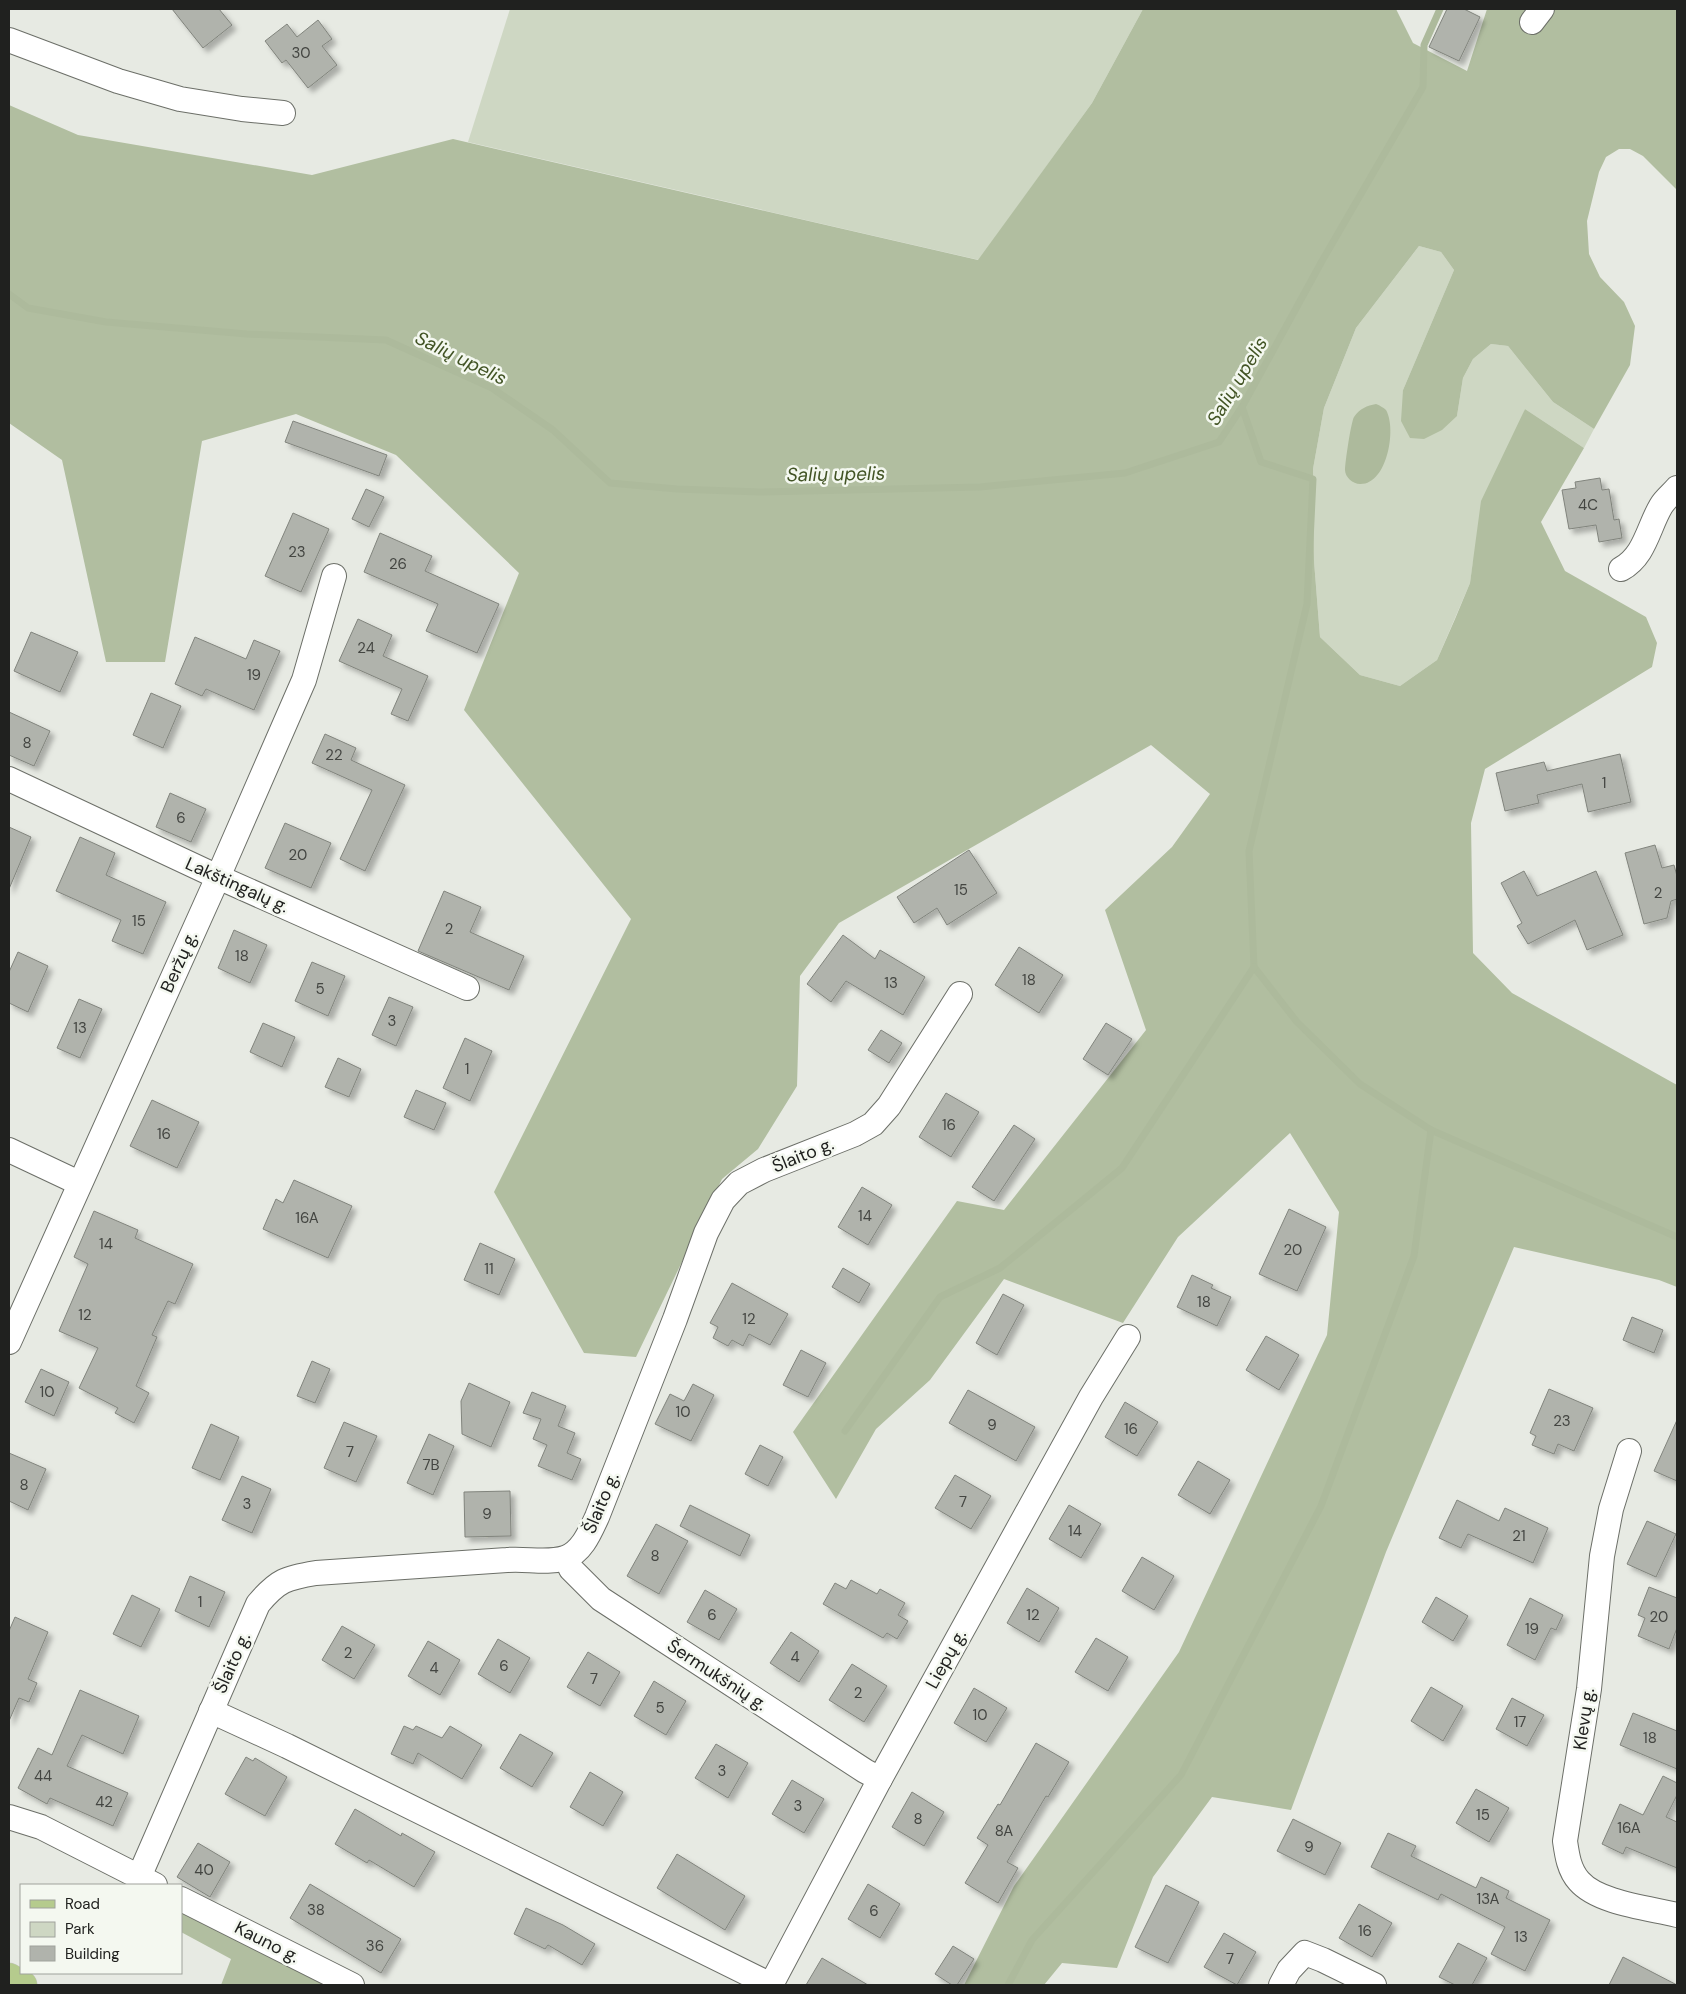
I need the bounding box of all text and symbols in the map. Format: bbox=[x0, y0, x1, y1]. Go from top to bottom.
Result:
house number: 30 bbox=[291, 43, 311, 63]
water label: Salių upelis bbox=[411, 325, 511, 391]
water label: Salių upelis bbox=[1201, 332, 1273, 430]
water label: Salių upelis bbox=[786, 461, 886, 487]
house number: 4C bbox=[1578, 495, 1598, 515]
house number: 23 bbox=[288, 542, 306, 562]
house number: 26 bbox=[389, 554, 407, 574]
house number: 24 bbox=[357, 638, 375, 658]
house number: 19 bbox=[247, 665, 261, 685]
house number: 8 bbox=[22, 733, 32, 753]
house number: 22 bbox=[325, 745, 343, 765]
house number: 1 bbox=[1602, 773, 1606, 793]
house number: 6 bbox=[176, 808, 186, 828]
house number: 20 bbox=[289, 845, 307, 865]
street label: Lakštingalų g. bbox=[182, 852, 292, 918]
house number: 15 bbox=[954, 880, 968, 900]
house number: 2 bbox=[1654, 883, 1662, 903]
house number: 15 bbox=[132, 911, 146, 931]
house number: 2 bbox=[445, 919, 453, 939]
street label: Beržų g. bbox=[155, 928, 203, 996]
house number: 18 bbox=[235, 946, 249, 966]
house number: 18 bbox=[1022, 970, 1036, 990]
house number: 13 bbox=[884, 973, 898, 993]
house number: 5 bbox=[315, 979, 325, 999]
house number: 3 bbox=[388, 1011, 396, 1031]
house number: 13 bbox=[73, 1018, 87, 1038]
house number: 1 bbox=[465, 1059, 469, 1079]
house number: 16 bbox=[942, 1115, 956, 1135]
house number: 16 bbox=[157, 1124, 171, 1144]
street label: Šlaito g. bbox=[769, 1132, 837, 1178]
house number: 14 bbox=[858, 1206, 872, 1226]
house number: 16A bbox=[295, 1208, 319, 1228]
house number: 14 bbox=[99, 1234, 113, 1254]
house number: 20 bbox=[1284, 1240, 1302, 1260]
house number: 11 bbox=[484, 1259, 494, 1279]
house number: 18 bbox=[1197, 1292, 1211, 1312]
house number: 12 bbox=[78, 1305, 92, 1325]
house number: 12 bbox=[742, 1309, 756, 1329]
house number: 10 bbox=[40, 1382, 54, 1402]
house number: 10 bbox=[676, 1402, 690, 1422]
house number: 23 bbox=[1553, 1411, 1571, 1431]
house number: 9 bbox=[987, 1415, 997, 1435]
house number: 16 bbox=[1124, 1419, 1138, 1439]
house number: 7 bbox=[346, 1442, 354, 1462]
house number: 7B bbox=[422, 1455, 440, 1475]
street label: Šlaito g. bbox=[577, 1469, 625, 1537]
house number: 8 bbox=[19, 1475, 29, 1495]
house number: 7 bbox=[959, 1492, 967, 1512]
house number: 3 bbox=[243, 1494, 251, 1514]
house number: 9 bbox=[482, 1504, 492, 1524]
house number: 14 bbox=[1068, 1521, 1082, 1541]
house number: 21 bbox=[1512, 1526, 1526, 1546]
house number: 8 bbox=[650, 1546, 660, 1566]
house number: 1 bbox=[198, 1592, 202, 1612]
house number: 6 bbox=[707, 1605, 717, 1625]
house number: 12 bbox=[1026, 1605, 1040, 1625]
house number: 20 bbox=[1650, 1607, 1668, 1627]
house number: 19 bbox=[1525, 1619, 1539, 1639]
street label: Liepų g. bbox=[920, 1625, 972, 1693]
street label: Šlaito g. bbox=[208, 1629, 256, 1697]
street label: Šermukšnių g. bbox=[662, 1634, 772, 1716]
house number: 2 bbox=[344, 1643, 352, 1663]
house number: 4 bbox=[790, 1647, 800, 1667]
house number: 6 bbox=[499, 1656, 509, 1676]
house number: 4 bbox=[429, 1658, 439, 1678]
house number: 7 bbox=[590, 1669, 598, 1689]
house number: 2 bbox=[854, 1683, 862, 1703]
street label: Klevų g. bbox=[1568, 1686, 1600, 1752]
house number: 5 bbox=[655, 1698, 665, 1718]
house number: 10 bbox=[973, 1705, 987, 1725]
house number: 17 bbox=[1514, 1712, 1526, 1732]
house number: 18 bbox=[1643, 1728, 1657, 1748]
house number: 3 bbox=[718, 1761, 726, 1781]
house number: 44 bbox=[34, 1766, 52, 1786]
house number: 42 bbox=[95, 1792, 113, 1812]
house number: 3 bbox=[794, 1796, 802, 1816]
house number: 15 bbox=[1476, 1805, 1490, 1825]
house number: 8 bbox=[913, 1809, 923, 1829]
house number: 16A bbox=[1617, 1818, 1641, 1838]
house number: 8A bbox=[995, 1821, 1013, 1841]
house number: 9 bbox=[1304, 1837, 1314, 1857]
house number: 40 bbox=[194, 1860, 214, 1880]
legend bbox=[20, 1884, 182, 1974]
house number: 13A bbox=[1477, 1889, 1499, 1909]
text: Road bbox=[65, 1894, 100, 1914]
house number: 38 bbox=[307, 1900, 325, 1920]
house number: 6 bbox=[869, 1901, 879, 1921]
street label: Kauno g. bbox=[231, 1916, 303, 1968]
text: Park bbox=[65, 1919, 95, 1939]
house number: 16 bbox=[1358, 1921, 1372, 1941]
house number: 13 bbox=[1514, 1927, 1528, 1947]
house number: 36 bbox=[366, 1936, 384, 1956]
text: Building bbox=[65, 1944, 120, 1964]
house number: 7 bbox=[1226, 1949, 1234, 1969]

